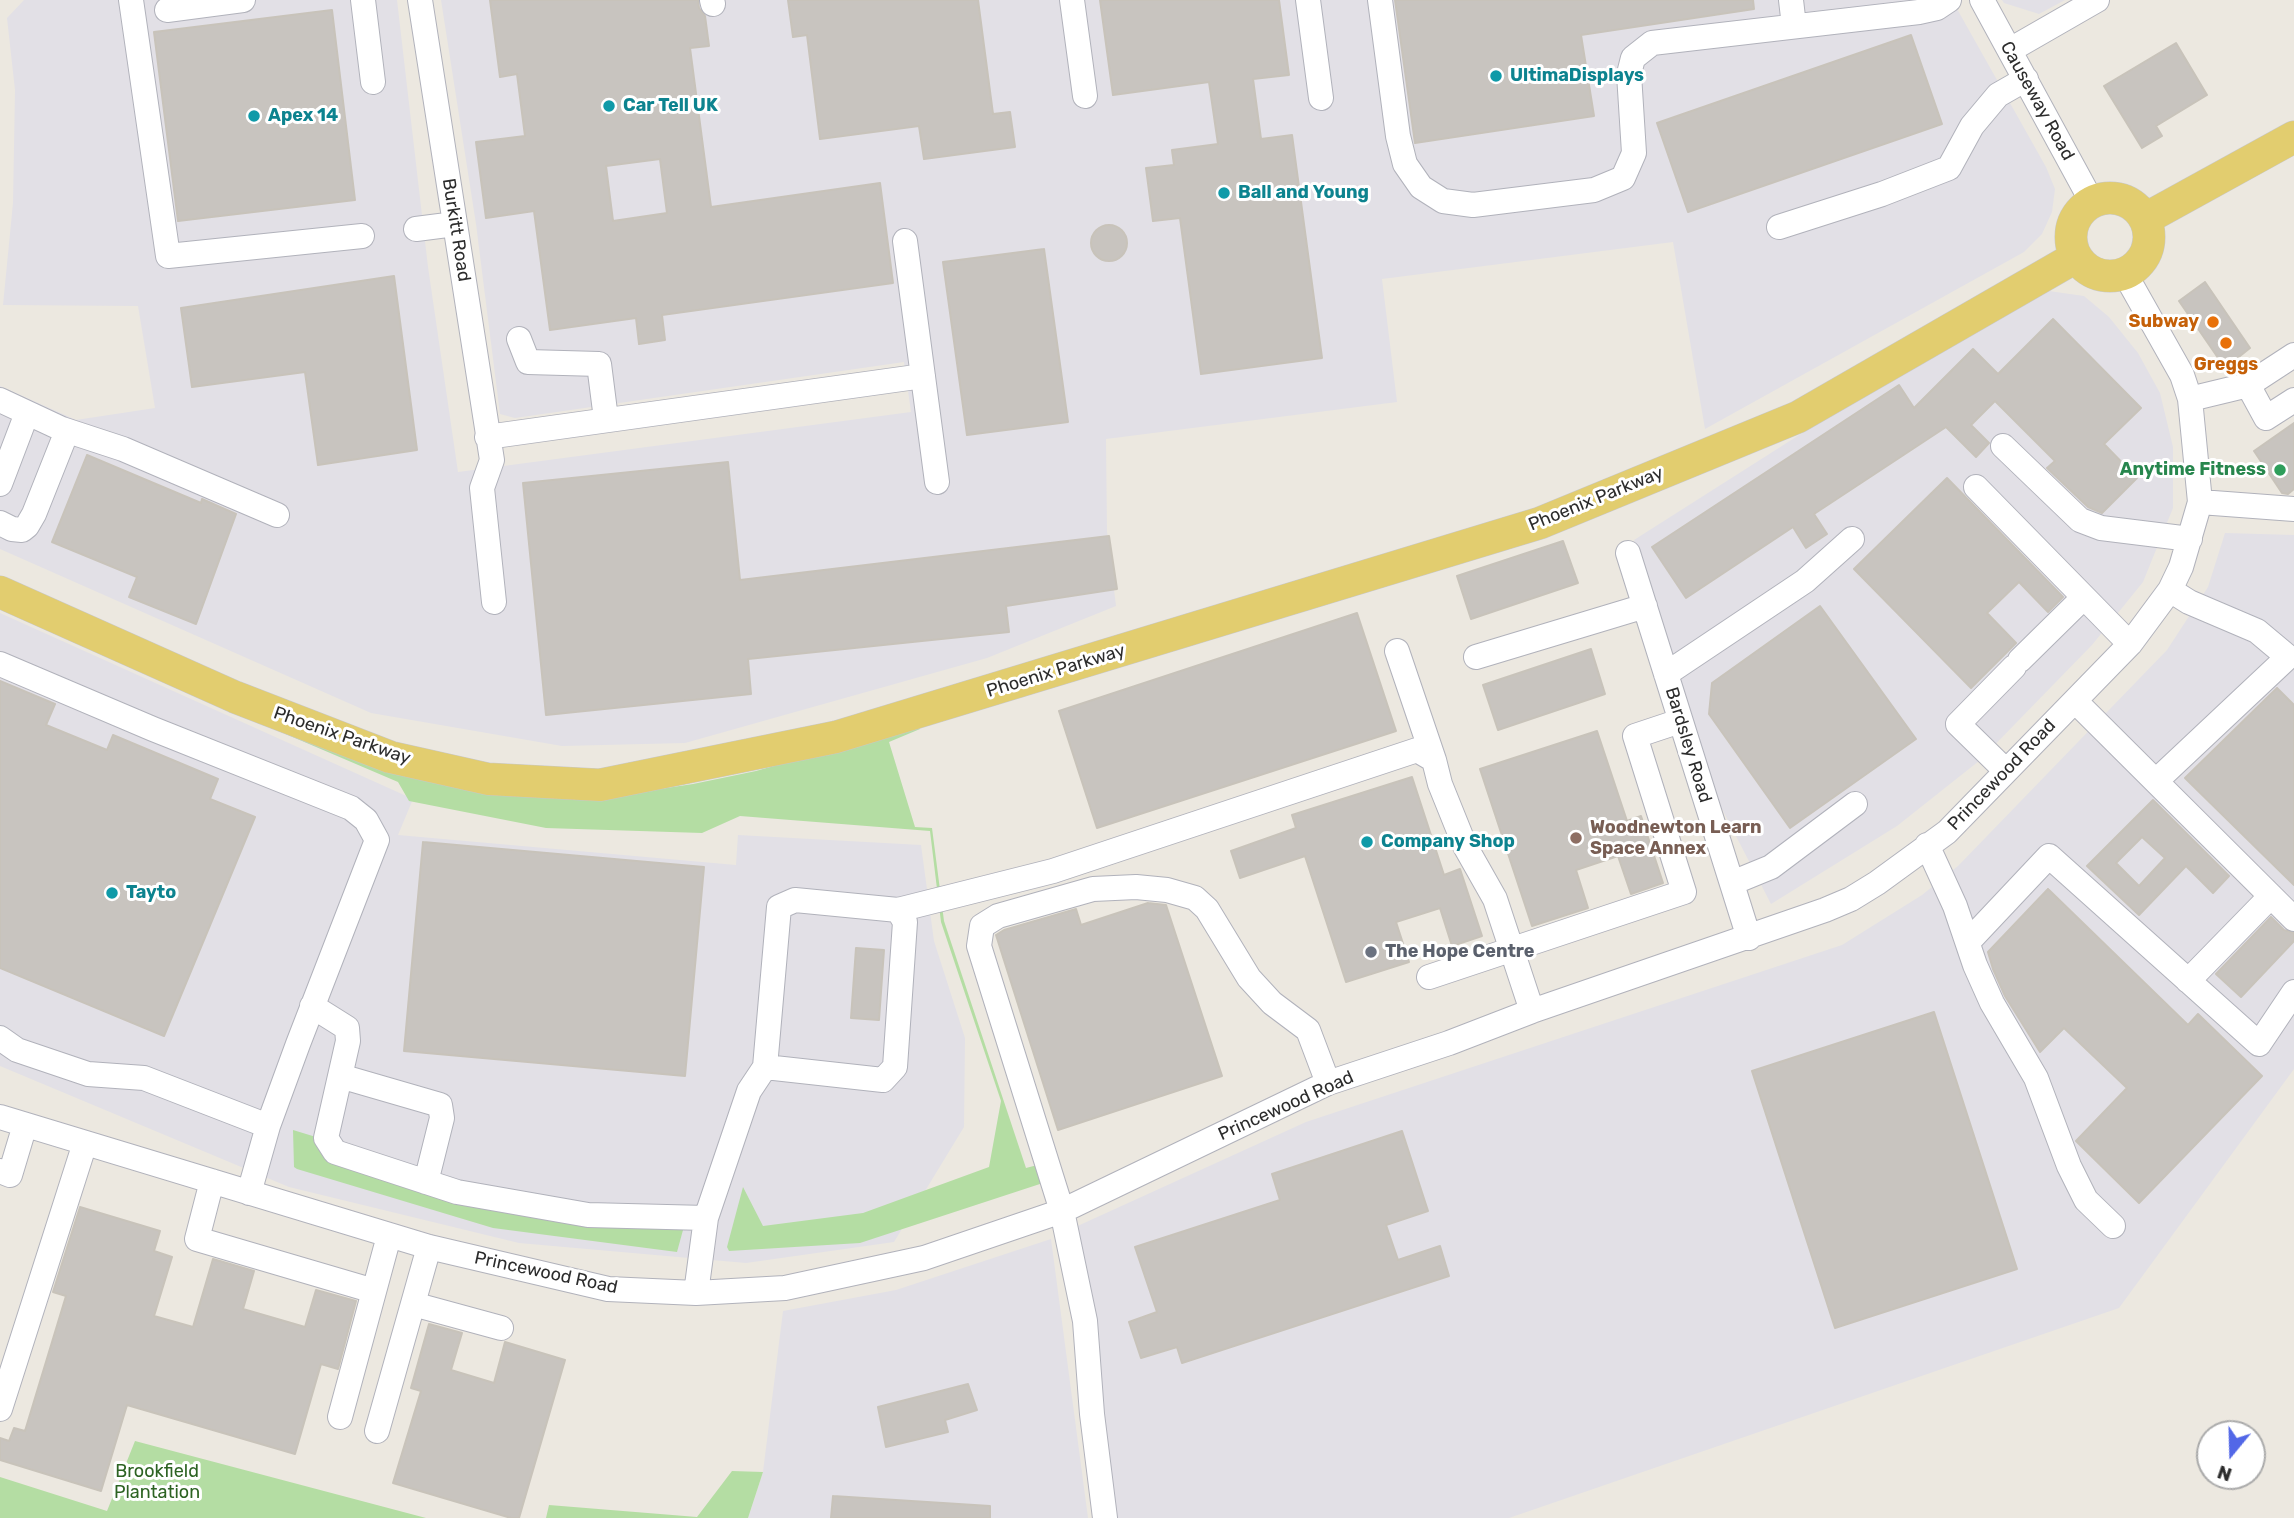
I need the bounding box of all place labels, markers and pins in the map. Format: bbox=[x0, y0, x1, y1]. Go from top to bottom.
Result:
place label: UltimaDisplays bbox=[1510, 65, 1644, 87]
marker: UltimaDisplays bbox=[1488, 68, 1504, 84]
place label: Car Tell UK bbox=[623, 95, 718, 117]
marker: Car Tell UK bbox=[601, 98, 617, 114]
place label: Apex 14 bbox=[268, 105, 338, 127]
marker: Apex 14 bbox=[246, 108, 262, 124]
place label: Ball and Young bbox=[1238, 182, 1369, 204]
marker: Ball and Young bbox=[1216, 185, 1232, 201]
place label: Subway bbox=[2129, 311, 2199, 333]
marker: Subway bbox=[2205, 314, 2221, 330]
marker: Greggs bbox=[2218, 335, 2234, 351]
place label: Greggs bbox=[2194, 354, 2258, 376]
place label: Anytime Fitness bbox=[2120, 459, 2266, 481]
marker: Anytime Fitness bbox=[2272, 462, 2288, 478]
place label: Woodnewton Learn Space Annex bbox=[1590, 817, 1762, 860]
marker: Woodnewton Learn Space Annex bbox=[1568, 830, 1584, 846]
place label: Company Shop bbox=[1381, 831, 1515, 853]
marker: Company Shop bbox=[1359, 834, 1375, 850]
place label: Tayto bbox=[126, 882, 176, 904]
marker: Tayto bbox=[104, 885, 120, 901]
place label: The Hope Centre bbox=[1385, 941, 1535, 963]
marker: The Hope Centre bbox=[1363, 944, 1379, 960]

